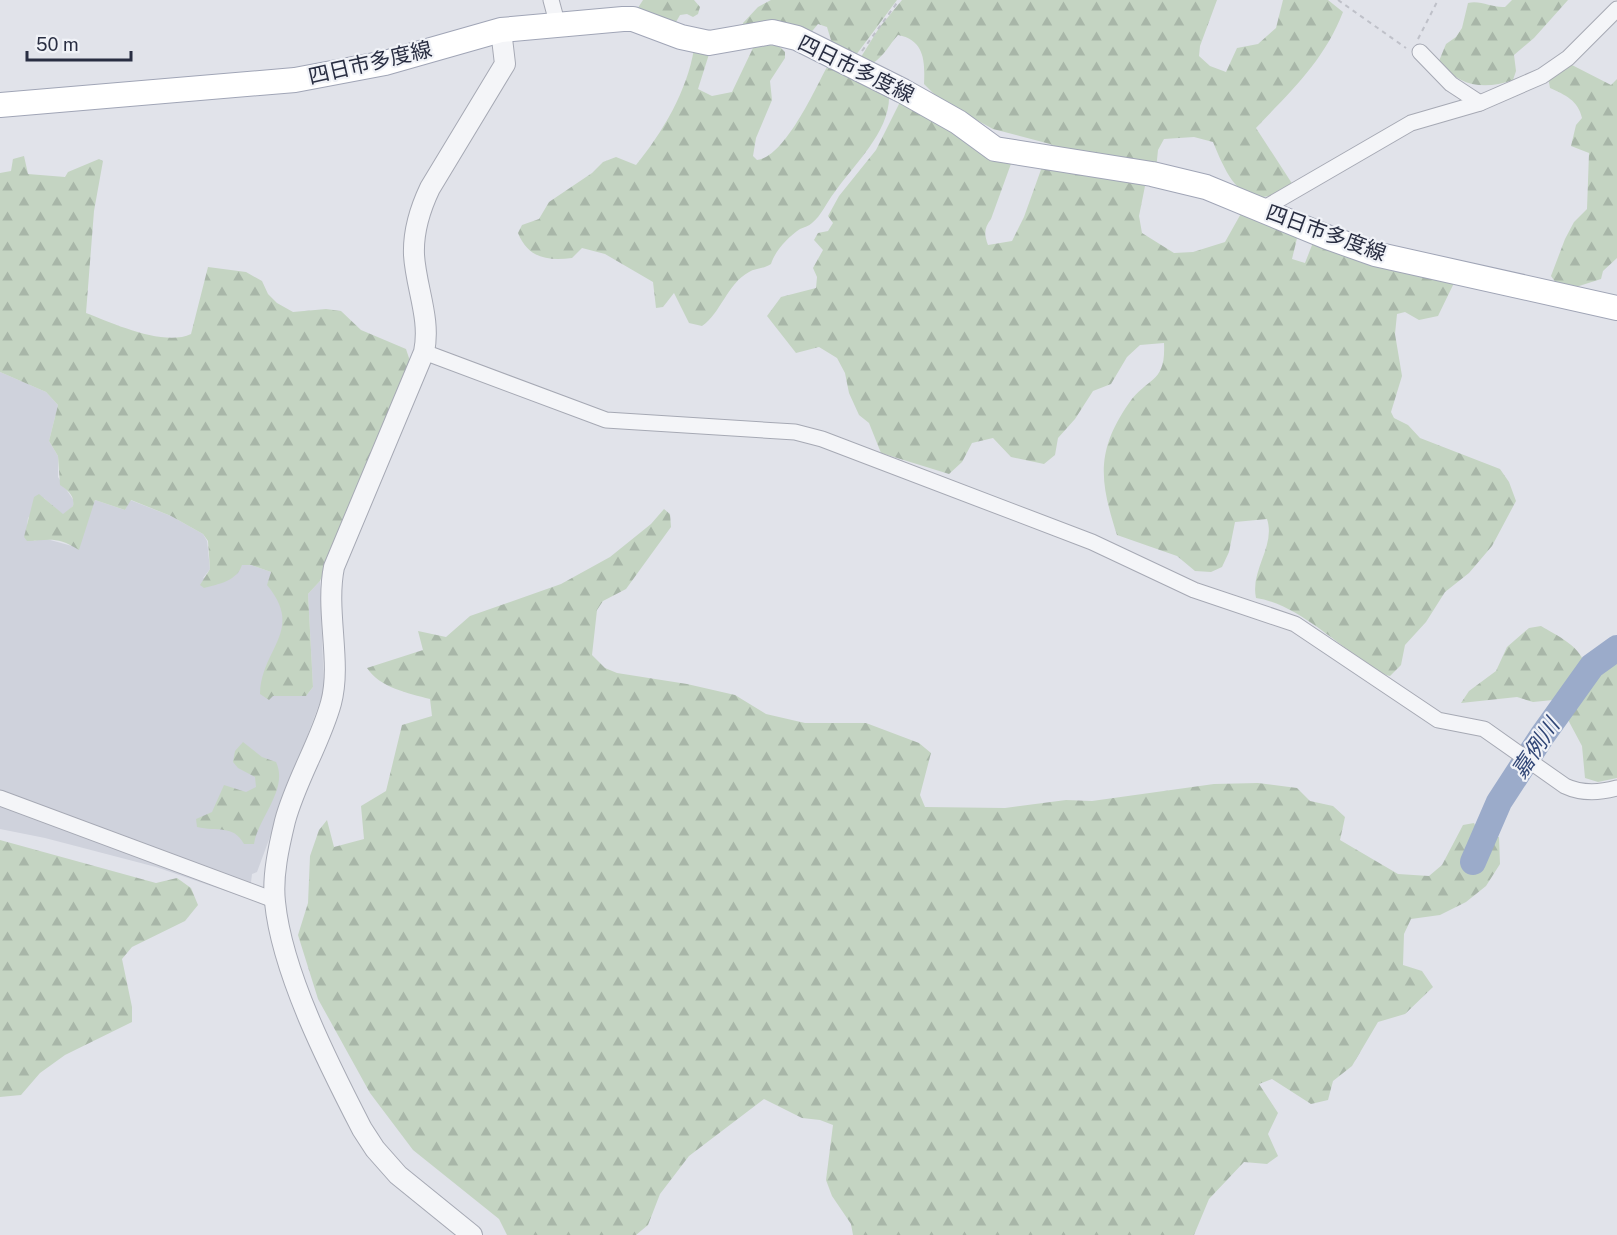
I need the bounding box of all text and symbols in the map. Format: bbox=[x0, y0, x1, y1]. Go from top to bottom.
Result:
scale bar bbox=[27, 24, 130, 62]
street label: 四日市多度線 bbox=[794, 30, 918, 107]
text: 50 m bbox=[36, 34, 79, 55]
street label: 四日市多度線 bbox=[306, 36, 434, 89]
street label: 四日市多度線 bbox=[1263, 199, 1390, 266]
water label: 嘉例川 bbox=[1506, 712, 1565, 783]

